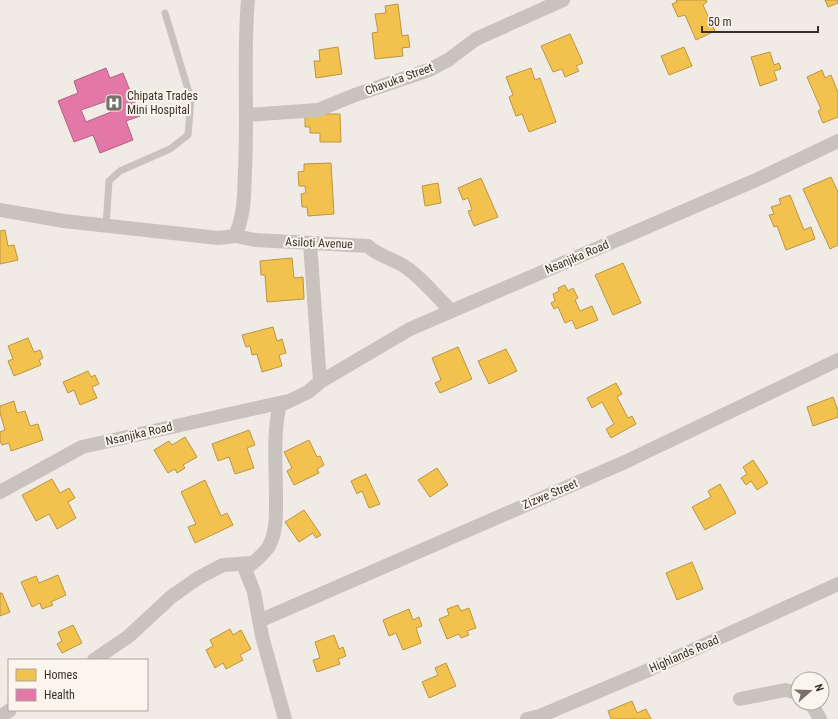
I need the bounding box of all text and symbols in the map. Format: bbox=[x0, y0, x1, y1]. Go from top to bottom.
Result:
scale bar bbox=[702, 8, 818, 34]
text: 50 m bbox=[708, 15, 732, 29]
street label: Chavuka Street bbox=[363, 60, 435, 98]
place label: Chipata Trades Mini Hospital bbox=[127, 89, 198, 117]
hospital icon: Chipata Trades Mini Hospital bbox=[104, 93, 124, 113]
street label: Asiloti Avenue bbox=[285, 235, 353, 251]
street label: Nsanjika Road bbox=[543, 237, 611, 277]
street label: Nsanjika Road bbox=[104, 420, 174, 448]
street label: Zizwe Street bbox=[520, 476, 580, 512]
street label: Highlands Road bbox=[647, 632, 721, 676]
legend bbox=[8, 659, 148, 711]
text: Homes bbox=[44, 668, 78, 682]
north arrow bbox=[790, 671, 830, 711]
text: N bbox=[812, 682, 826, 693]
text: Health bbox=[44, 688, 75, 702]

